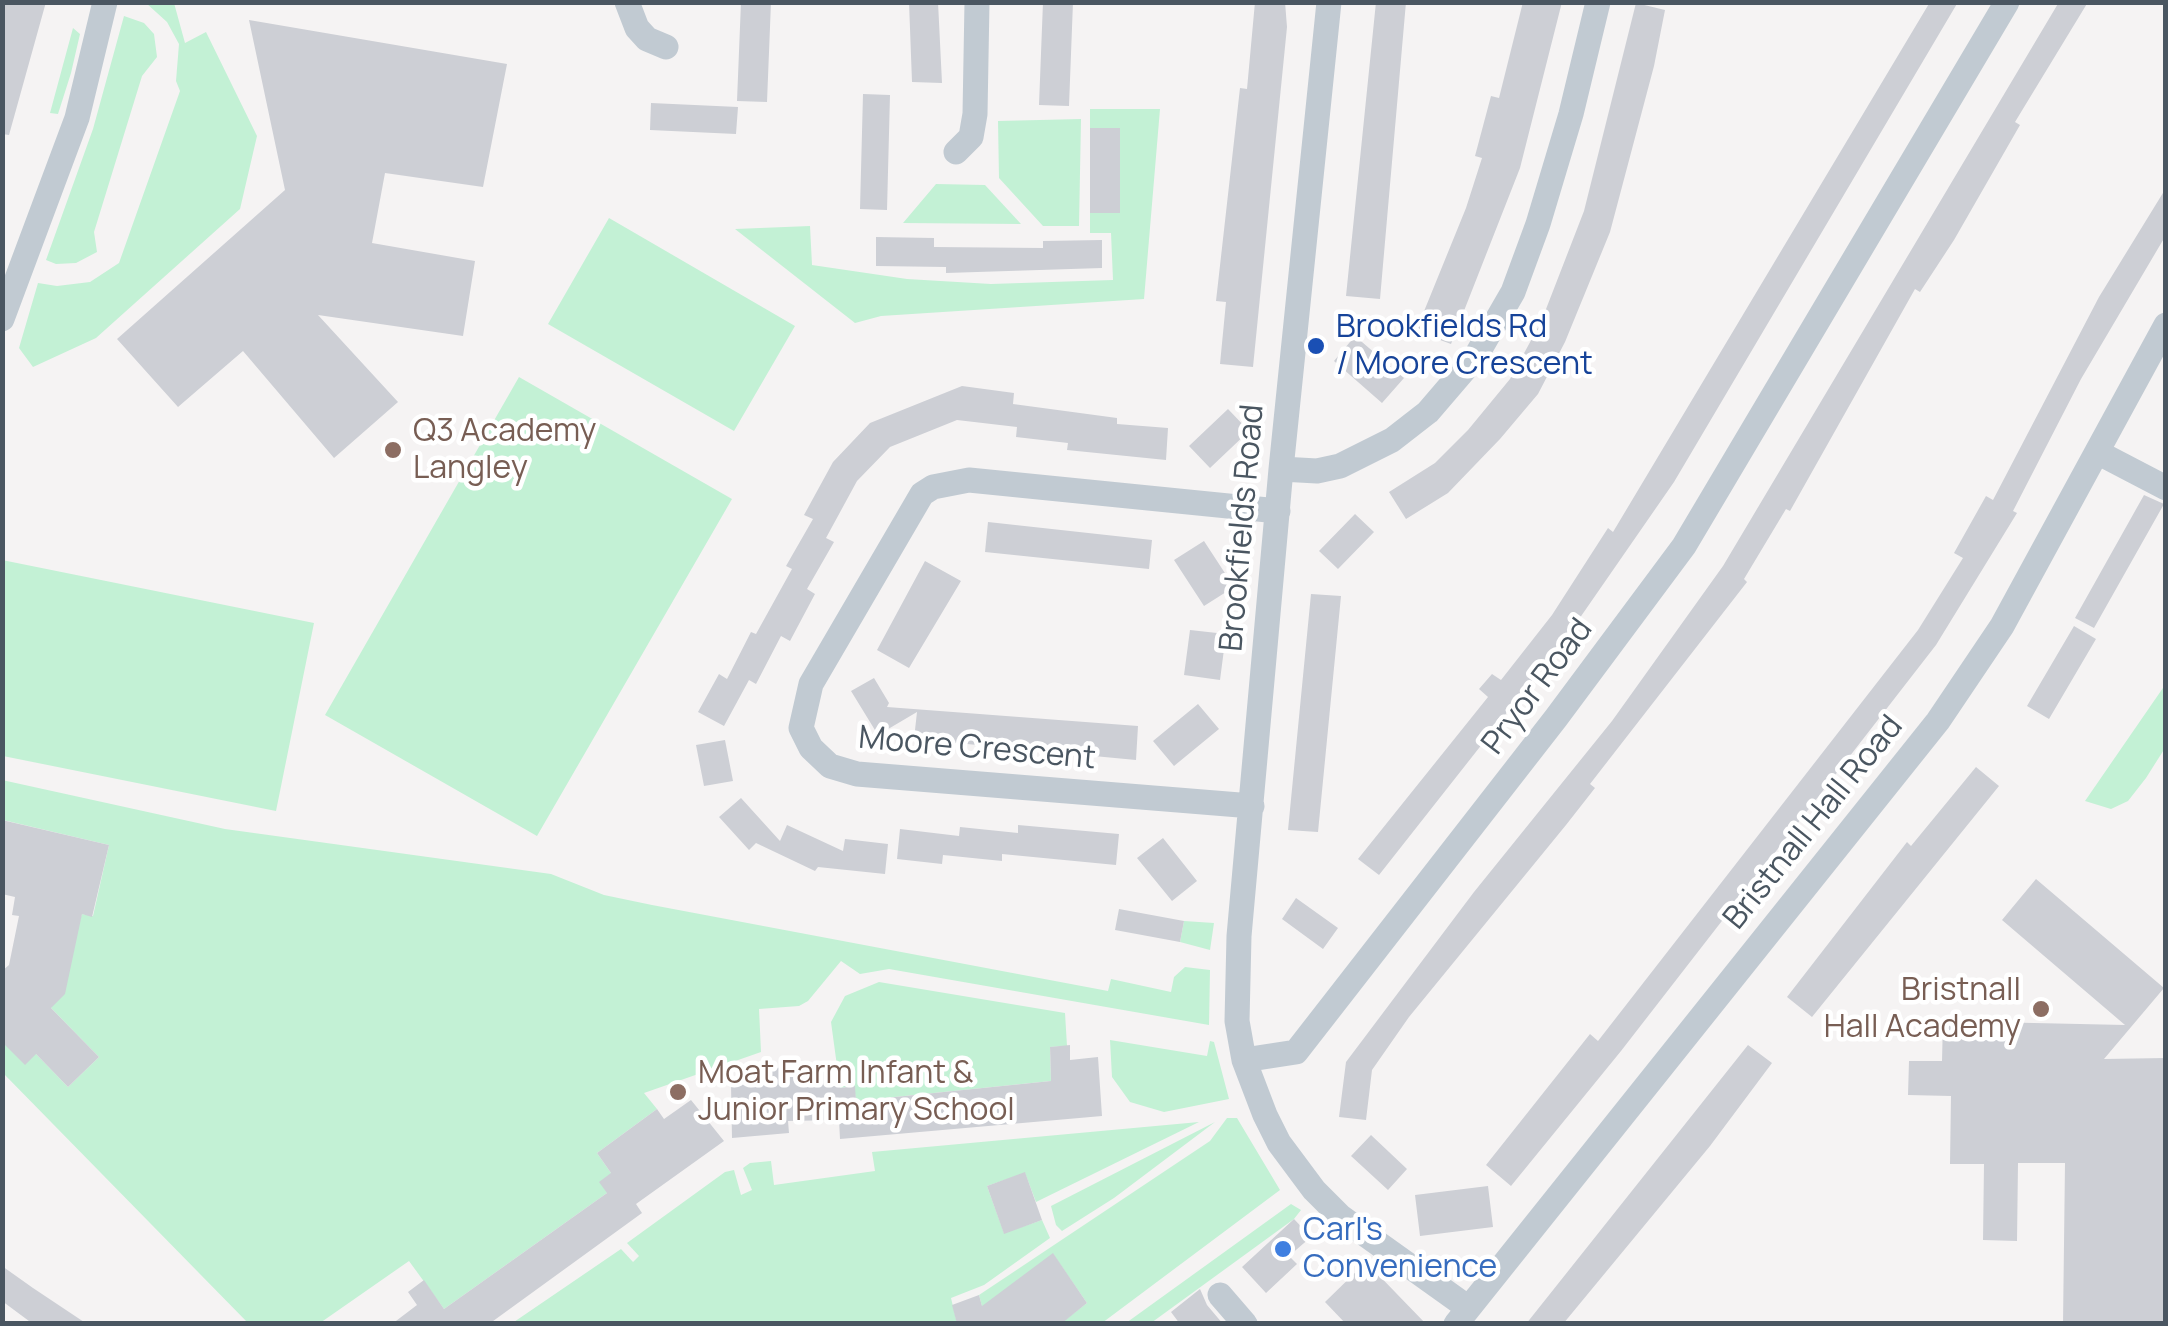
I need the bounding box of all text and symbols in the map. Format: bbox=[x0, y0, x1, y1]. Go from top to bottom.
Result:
place label: Brookfields Rd / Moore Crescent bbox=[1336, 309, 1593, 384]
marker: Brookfields Rd / Moore Crescent bbox=[1305, 335, 1327, 357]
street label: Brookfields Road bbox=[1213, 403, 1273, 653]
place label: Q3 Academy Langley bbox=[413, 413, 596, 488]
marker: Q3 Academy Langley bbox=[382, 439, 404, 461]
street label: Pryor Road bbox=[1475, 612, 1601, 762]
street label: Bristnall Hall Road bbox=[1716, 709, 1912, 937]
street label: Moore Crescent bbox=[857, 720, 1097, 778]
place label: Bristnall Hall Academy bbox=[1824, 972, 2021, 1047]
marker: Bristnall Hall Academy bbox=[2030, 998, 2052, 1020]
place label: Moat Farm Infant & Junior Primary School bbox=[698, 1055, 1015, 1130]
marker: Moat Farm Infant & Junior Primary School bbox=[667, 1081, 689, 1103]
place label: Carl's Convenience bbox=[1303, 1212, 1497, 1287]
marker: Carl's Convenience bbox=[1272, 1238, 1294, 1260]

